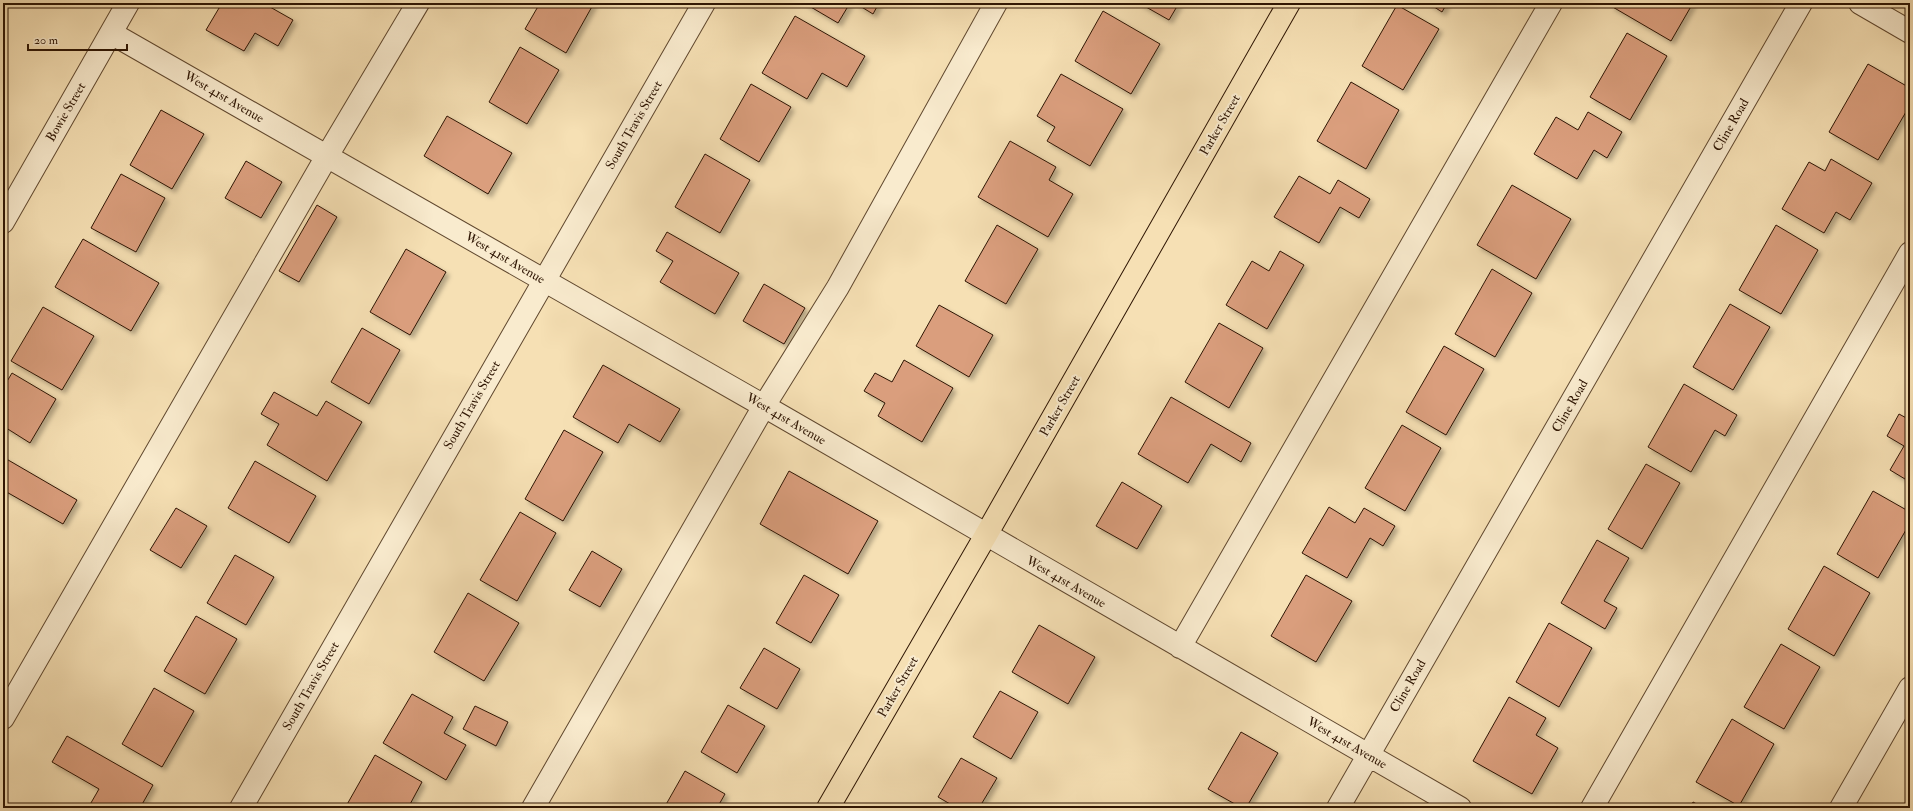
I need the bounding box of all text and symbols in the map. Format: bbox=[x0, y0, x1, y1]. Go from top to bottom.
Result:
scale bar bbox=[28, 26, 127, 52]
text: 20 m bbox=[34, 33, 59, 48]
street label: West 41st Avenue bbox=[180, 67, 267, 127]
street label: South Travis Street bbox=[602, 78, 666, 172]
street label: Bowie Street bbox=[43, 80, 89, 144]
street label: Parker Street bbox=[1196, 92, 1244, 158]
street label: Cline Road bbox=[1709, 95, 1753, 154]
street label: West 41st Avenue bbox=[461, 228, 548, 288]
street label: South Travis Street bbox=[440, 358, 504, 452]
street label: Parker Street bbox=[1036, 373, 1084, 439]
street label: Cline Road bbox=[1548, 376, 1592, 435]
street label: West 41st Avenue bbox=[742, 389, 829, 449]
street label: West 41st Avenue bbox=[1022, 552, 1109, 612]
street label: South Travis Street bbox=[279, 639, 343, 733]
street label: Parker Street bbox=[874, 654, 922, 720]
street label: Cline Road bbox=[1386, 656, 1430, 715]
street label: West 41st Avenue bbox=[1303, 713, 1390, 773]

